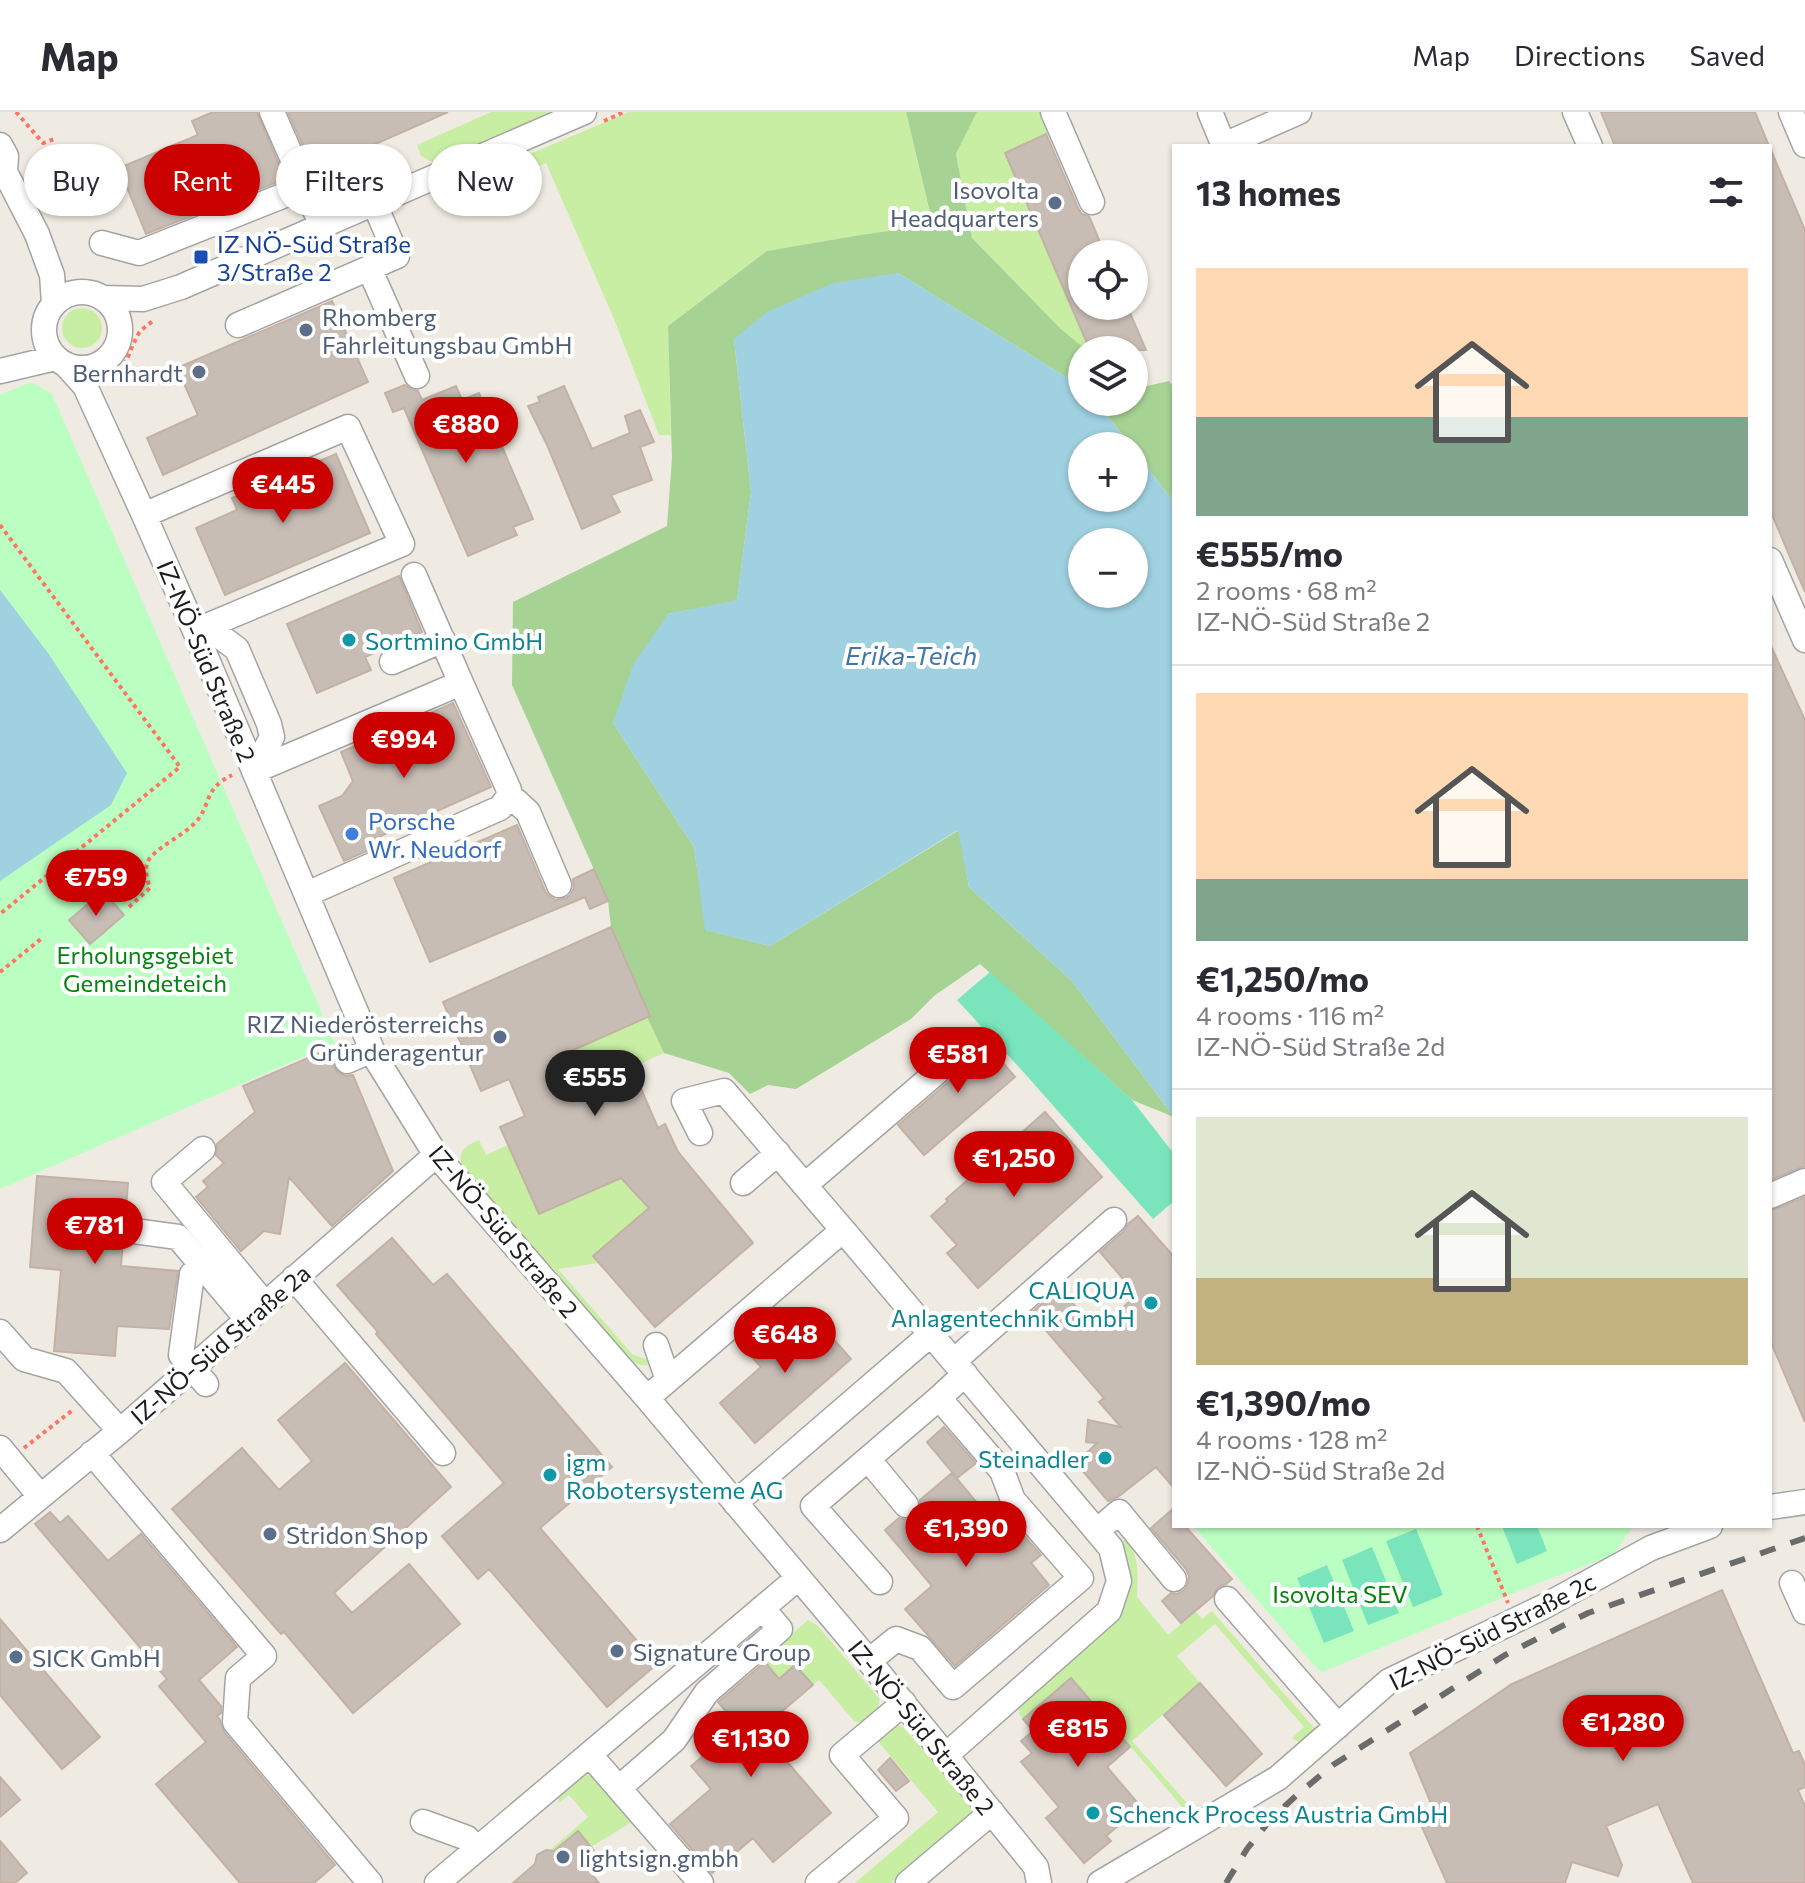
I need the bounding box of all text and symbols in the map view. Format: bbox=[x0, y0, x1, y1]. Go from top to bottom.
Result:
text: Map bbox=[40, 32, 119, 79]
text: Map bbox=[1412, 38, 1470, 72]
text: Directions bbox=[1514, 38, 1645, 72]
text: Saved bbox=[1689, 38, 1765, 72]
chip: Buy bbox=[24, 144, 128, 216]
chip: Rent bbox=[144, 144, 260, 216]
chip: Filters bbox=[276, 144, 412, 216]
chip: New bbox=[428, 144, 542, 216]
icon: filters bbox=[1704, 170, 1748, 214]
text: 13 homes bbox=[1196, 171, 1341, 213]
place label: Isovolta Headquarters bbox=[890, 175, 1039, 232]
marker: Isovolta Headquarters bbox=[1046, 194, 1064, 212]
place label: IZ NÖ-Süd Straße 3/Straße 2 bbox=[217, 229, 411, 286]
map controls bbox=[1068, 240, 1148, 608]
button: locate bbox=[1068, 240, 1148, 320]
marker: IZ NÖ-Süd Straße 3/Straße 2 bbox=[192, 248, 210, 266]
place label: Rhomberg Fahrleitungsbau GmbH bbox=[322, 302, 573, 359]
icon: home bbox=[1400, 320, 1544, 464]
marker: Rhomberg Fahrleitungsbau GmbH bbox=[297, 321, 315, 339]
button: layers bbox=[1068, 336, 1148, 416]
place label: Bernhardt bbox=[72, 358, 183, 387]
marker: Bernhardt bbox=[190, 363, 208, 381]
pin: €880 bbox=[419, 397, 513, 465]
text: €880 bbox=[432, 407, 500, 438]
button: + bbox=[1068, 432, 1148, 512]
pin: €445 bbox=[236, 457, 330, 525]
text: €445 bbox=[250, 467, 316, 498]
button: − bbox=[1068, 528, 1148, 608]
text: €555/mo bbox=[1196, 532, 1343, 574]
street label: IZ-NÖ-Süd Straße 2 bbox=[151, 556, 263, 766]
text: 2 rooms · 68 m² bbox=[1196, 574, 1377, 605]
text: IZ-NÖ-Süd Straße 2 bbox=[1196, 605, 1430, 636]
place label: Sortmino GmbH bbox=[365, 626, 543, 655]
marker: Sortmino GmbH bbox=[340, 631, 358, 649]
water label: Erika-Teich bbox=[845, 639, 977, 670]
pin: €994 bbox=[357, 712, 451, 780]
text: €994 bbox=[371, 722, 437, 753]
icon: home bbox=[1400, 745, 1544, 889]
place label: Porsche Wr. Neudorf bbox=[368, 806, 502, 863]
marker: Porsche Wr. Neudorf bbox=[343, 825, 361, 843]
pin: €759 bbox=[49, 850, 143, 918]
text: €759 bbox=[64, 860, 128, 891]
park label: Erholungsgebiet Gemeindeteich bbox=[56, 940, 234, 997]
text: €1,250/mo bbox=[1196, 957, 1369, 999]
text: 4 rooms · 116 m² bbox=[1196, 999, 1384, 1030]
place label: RIZ Niederösterreichs Gründeragentur bbox=[246, 1009, 484, 1066]
pin: €581 bbox=[911, 1027, 1005, 1095]
marker: RIZ Niederösterreichs Gründeragentur bbox=[491, 1028, 509, 1046]
text: IZ-NÖ-Süd Straße 2d bbox=[1196, 1030, 1445, 1061]
text: €581 bbox=[927, 1037, 989, 1068]
pin: €555 bbox=[548, 1050, 642, 1118]
text: €555 bbox=[563, 1060, 627, 1091]
pin: €1,250 bbox=[949, 1131, 1079, 1199]
street label: IZ-NÖ-Süd Straße 2 bbox=[423, 1139, 585, 1323]
text: €1,250 bbox=[972, 1141, 1056, 1172]
icon: home bbox=[1400, 1169, 1544, 1313]
pin: €781 bbox=[48, 1198, 142, 1266]
text: €781 bbox=[65, 1208, 125, 1239]
street label: IZ-NÖ-Süd Straße 2a bbox=[124, 1258, 316, 1430]
place label: CALIQUA Anlagentechnik GmbH bbox=[891, 1275, 1135, 1332]
marker: CALIQUA Anlagentechnik GmbH bbox=[1142, 1294, 1160, 1312]
pin: €648 bbox=[738, 1307, 832, 1375]
text: €648 bbox=[752, 1317, 818, 1348]
text: €1,390/mo bbox=[1196, 1381, 1371, 1423]
text: 4 rooms · 128 m² bbox=[1196, 1423, 1388, 1454]
place label: Steinadler bbox=[978, 1444, 1089, 1473]
place label: igm Robotersysteme AG bbox=[566, 1447, 783, 1504]
marker: Steinadler bbox=[1096, 1449, 1114, 1467]
text: IZ-NÖ-Süd Straße 2d bbox=[1196, 1454, 1445, 1485]
marker: igm Robotersysteme AG bbox=[541, 1466, 559, 1484]
pin: €1,390 bbox=[901, 1501, 1031, 1569]
text: €1,390 bbox=[923, 1511, 1009, 1542]
place label: Stridon Shop bbox=[286, 1520, 428, 1549]
marker: Stridon Shop bbox=[261, 1525, 279, 1543]
street label: IZ-NÖ-Süd Straße 2c bbox=[1384, 1566, 1600, 1696]
park label: Isovolta SEV bbox=[1272, 1579, 1408, 1608]
street label: IZ-NÖ-Süd Straße 2 bbox=[843, 1634, 1001, 1820]
place label: Signature Group bbox=[633, 1637, 811, 1666]
marker: Signature Group bbox=[608, 1642, 626, 1660]
place label: SICK GmbH bbox=[32, 1643, 161, 1672]
marker: SICK GmbH bbox=[7, 1648, 25, 1666]
pin: €1,280 bbox=[1558, 1695, 1688, 1763]
pin: €815 bbox=[1031, 1701, 1125, 1769]
text: €1,280 bbox=[1581, 1705, 1665, 1736]
pin: €1,130 bbox=[686, 1711, 816, 1779]
text: €815 bbox=[1047, 1711, 1109, 1742]
text: €1,130 bbox=[712, 1721, 790, 1752]
place label: Schenck Process Austria GmbH bbox=[1109, 1799, 1448, 1828]
marker: Schenck Process Austria GmbH bbox=[1084, 1804, 1102, 1822]
place label: lightsign.gmbh bbox=[579, 1843, 739, 1872]
marker: lightsign.gmbh bbox=[554, 1848, 572, 1866]

